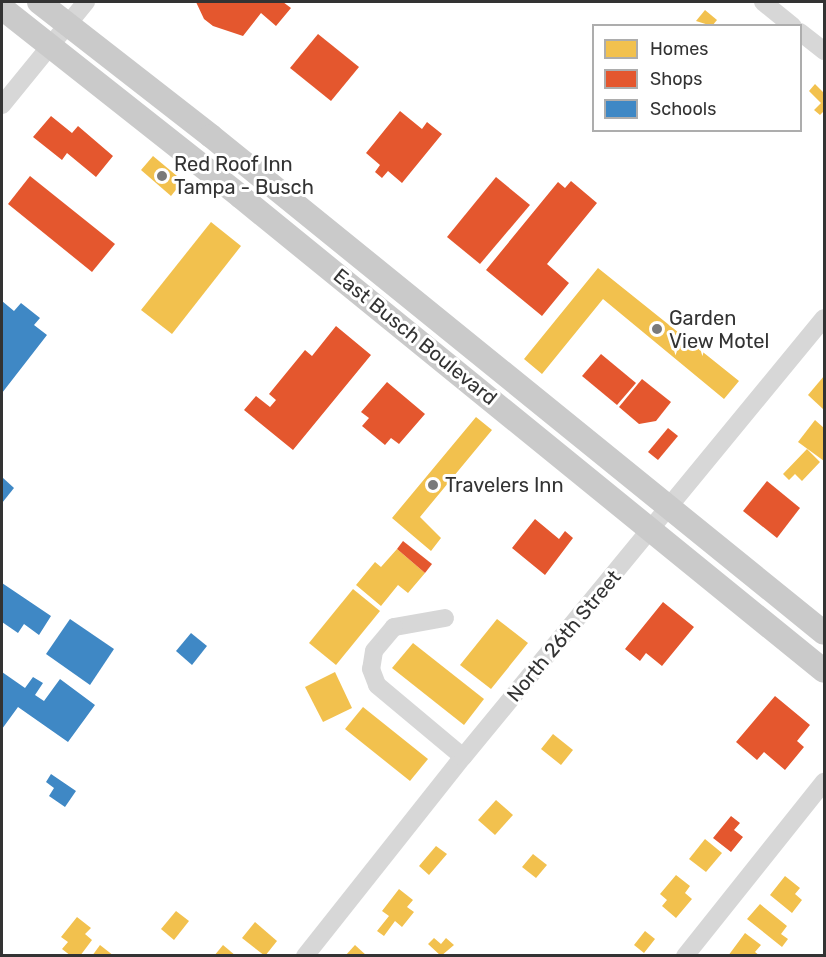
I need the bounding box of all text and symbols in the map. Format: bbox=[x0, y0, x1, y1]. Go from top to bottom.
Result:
legend bbox=[592, 24, 802, 132]
text: Homes bbox=[650, 38, 708, 60]
text: Shops bbox=[650, 68, 702, 90]
text: Schools bbox=[650, 98, 716, 120]
place label: Red Roof Inn Tampa - Busch bbox=[174, 152, 314, 199]
marker: Red Roof Inn Tampa - Busch bbox=[155, 169, 169, 183]
street label: East Busch Boulevard bbox=[328, 264, 502, 410]
place label: Garden View Motel bbox=[669, 306, 770, 353]
marker: Garden View Motel bbox=[650, 322, 664, 336]
place label: Travelers Inn bbox=[445, 473, 564, 497]
marker: Travelers Inn bbox=[426, 478, 440, 492]
street label: North 26th Street bbox=[502, 565, 626, 707]

